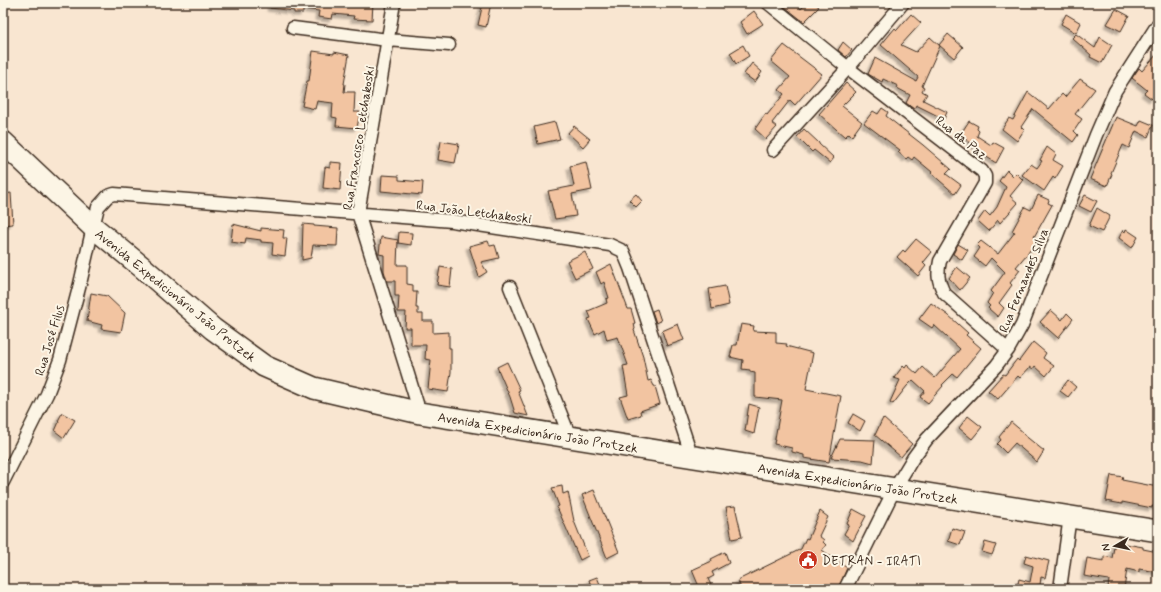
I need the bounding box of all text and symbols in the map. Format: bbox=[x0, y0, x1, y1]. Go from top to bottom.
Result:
street label: Rua Francisco Letchakoski bbox=[340, 65, 379, 211]
street label: Rua da Paz bbox=[932, 113, 991, 164]
street label: Rua João Letchakoski bbox=[415, 197, 532, 228]
street label: Rua Fernandes Silva bbox=[996, 225, 1053, 335]
street label: Avenida Expedicionário João Protzek bbox=[91, 226, 259, 367]
street label: Rua José Filus bbox=[32, 303, 69, 378]
street label: Avenida Expedicionário João Protzek bbox=[437, 409, 640, 458]
street label: Avenida Expedicionário João Protzek bbox=[757, 460, 960, 509]
north arrow bbox=[1095, 526, 1135, 566]
text: N bbox=[1099, 543, 1114, 552]
public building icon: DETRAN - IRATI bbox=[797, 549, 819, 571]
place label: DETRAN - IRATI bbox=[822, 553, 921, 570]

